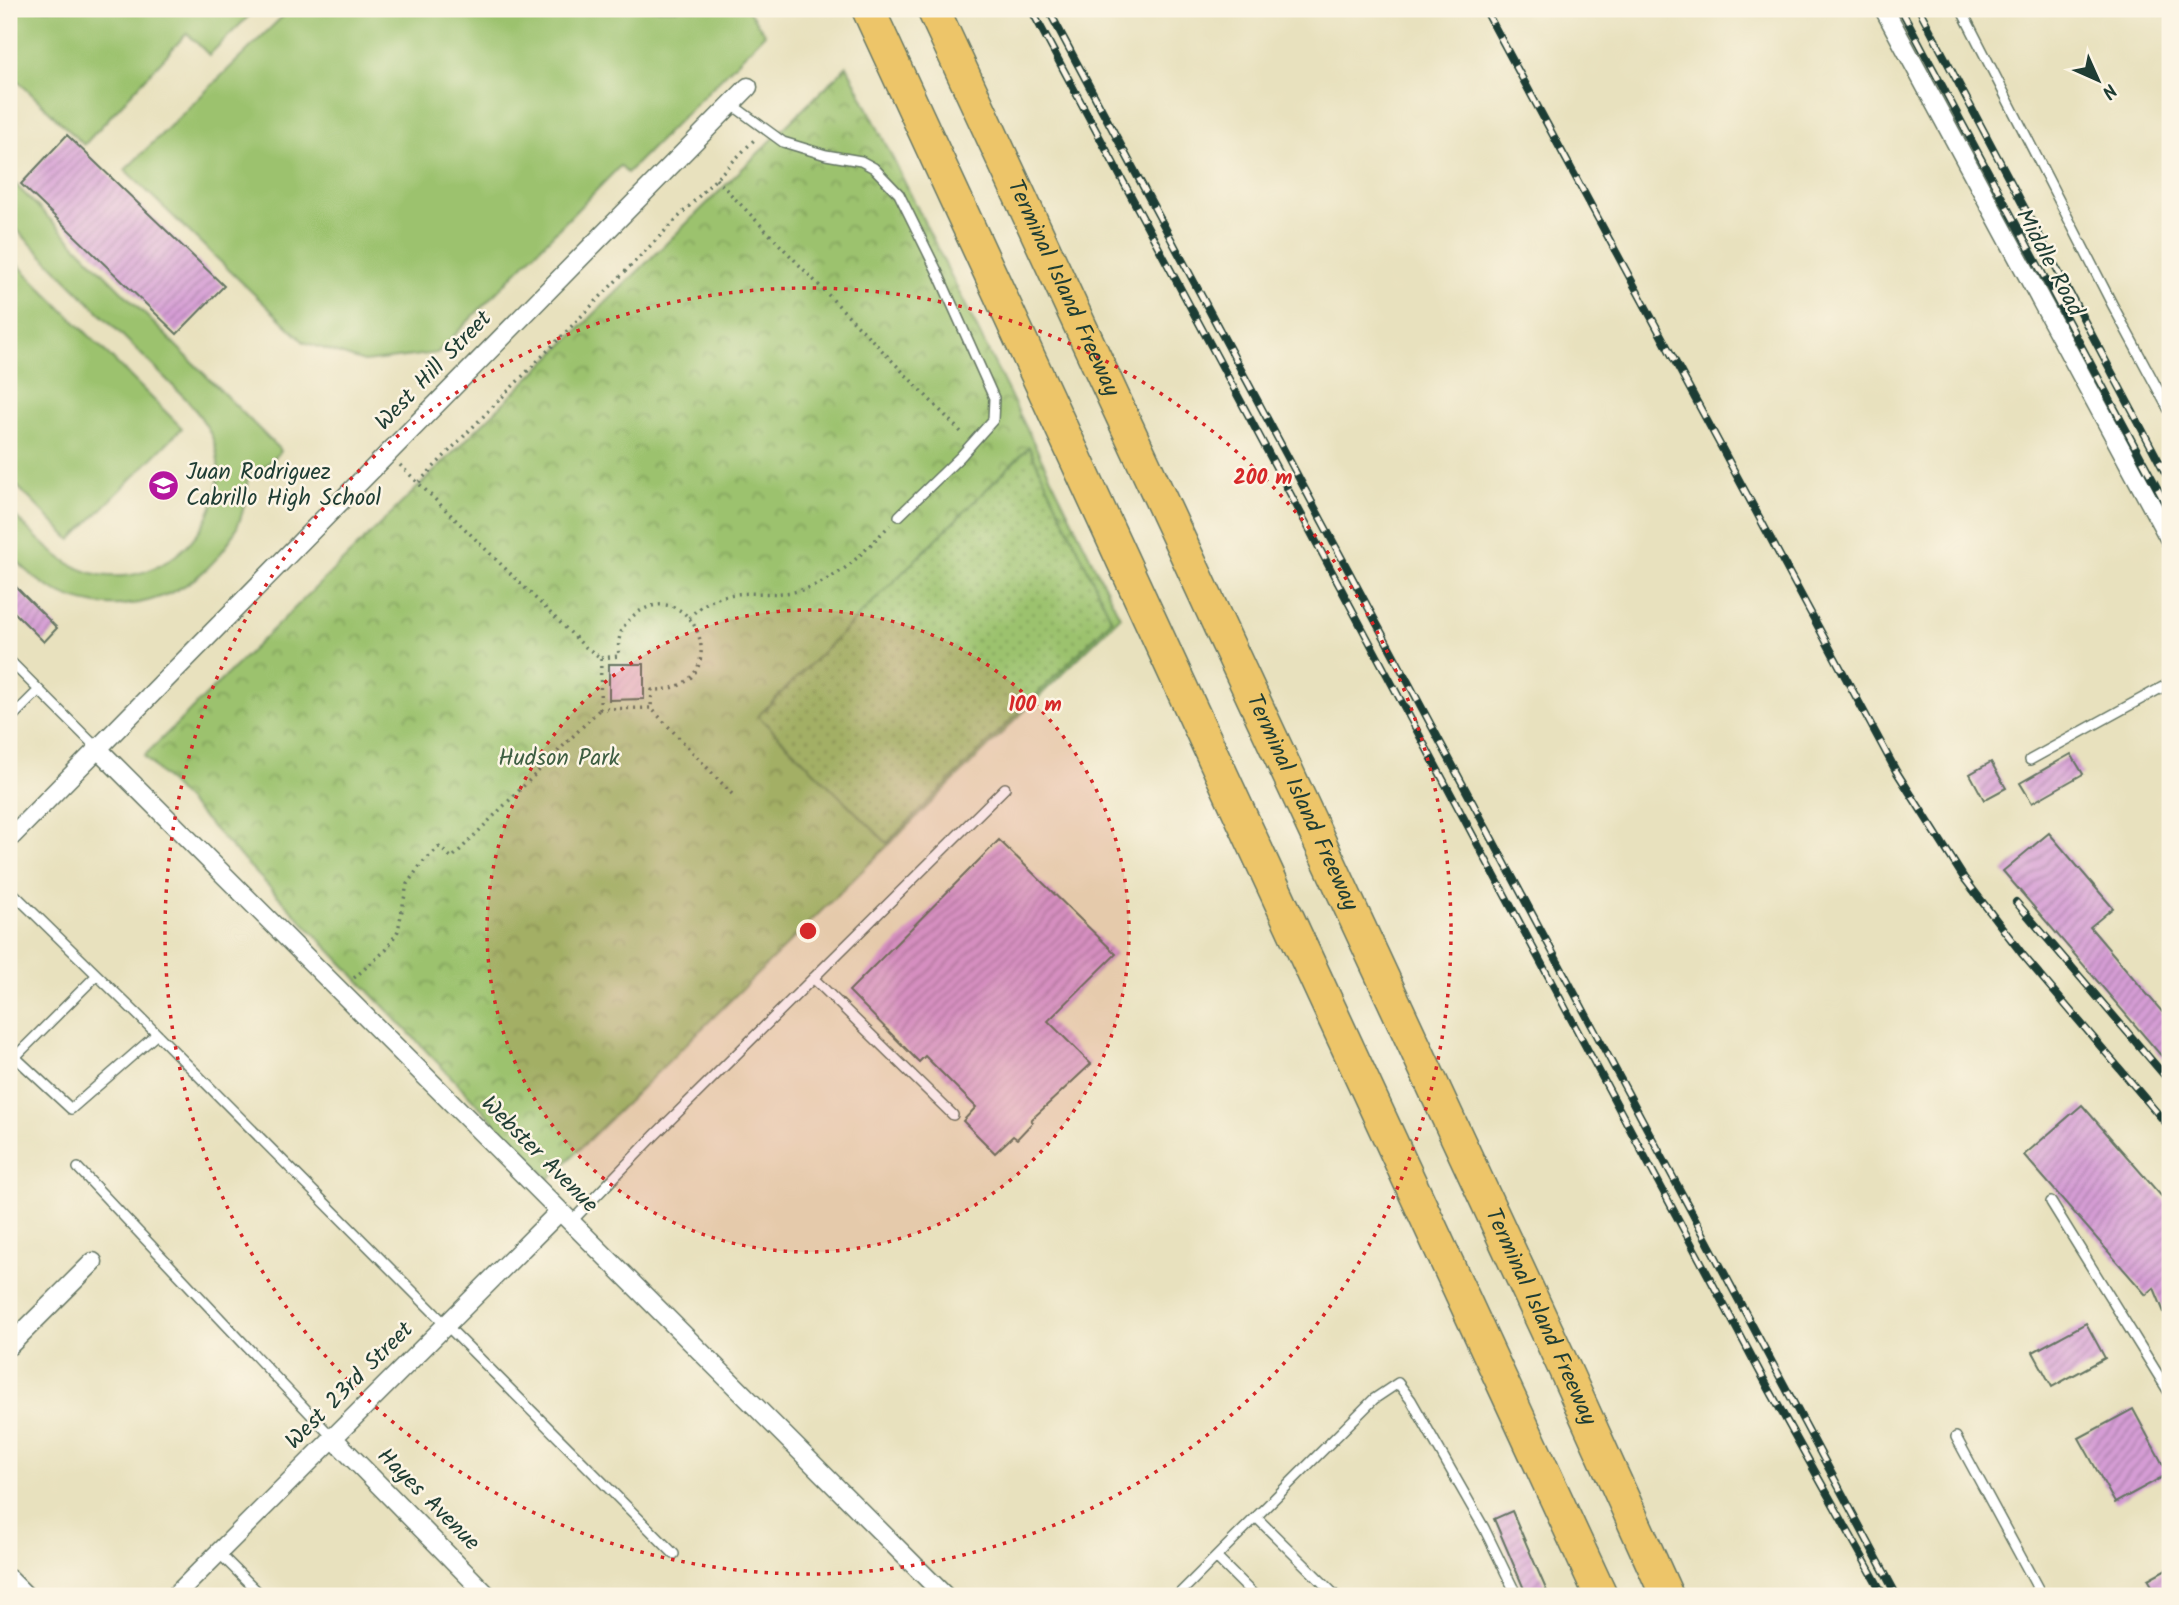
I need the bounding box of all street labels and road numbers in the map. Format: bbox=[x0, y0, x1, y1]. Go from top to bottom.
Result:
street label: Terminal Island Freeway bbox=[997, 174, 1129, 403]
street label: Middle Road bbox=[2005, 202, 2093, 324]
street label: West Hill Street bbox=[367, 302, 502, 440]
street label: Terminal Island Freeway bbox=[1236, 688, 1368, 917]
street label: Webster Avenue bbox=[472, 1088, 606, 1222]
street label: Terminal Island Freeway bbox=[1474, 1202, 1606, 1432]
street label: West 23rd Street bbox=[277, 1313, 423, 1459]
street label: Hayes Avenue bbox=[368, 1440, 488, 1560]

